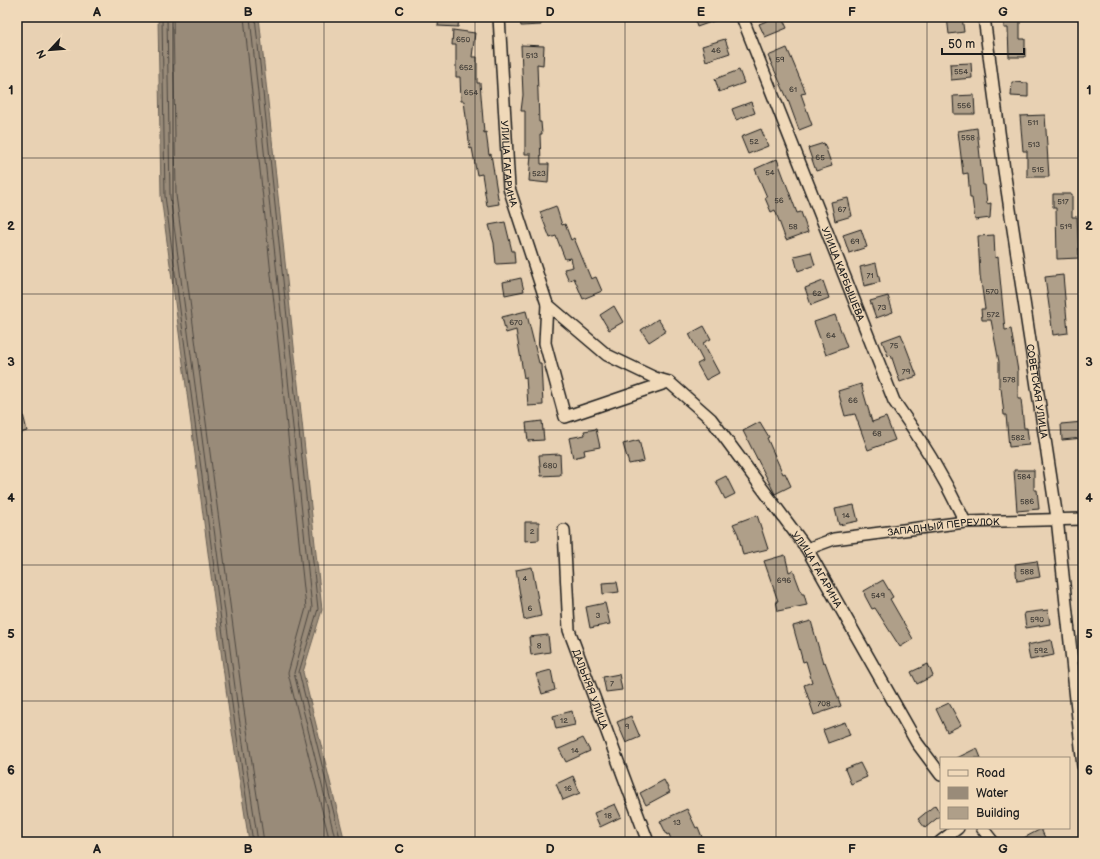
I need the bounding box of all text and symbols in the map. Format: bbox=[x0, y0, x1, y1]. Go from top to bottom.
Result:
text: A bbox=[92, 4, 101, 20]
text: B bbox=[243, 4, 253, 20]
text: C bbox=[394, 4, 404, 20]
text: D bbox=[545, 4, 555, 20]
text: E bbox=[697, 4, 706, 20]
text: F bbox=[848, 4, 856, 20]
text: G bbox=[998, 4, 1008, 20]
north arrow bbox=[30, 30, 70, 70]
scale bar bbox=[942, 30, 1024, 56]
house number: 650 bbox=[456, 35, 470, 44]
text: 50 m bbox=[948, 37, 975, 52]
house number: 46 bbox=[711, 46, 721, 55]
text: N bbox=[34, 48, 49, 61]
house number: 513 bbox=[526, 51, 538, 60]
house number: 59 bbox=[775, 55, 785, 64]
house number: 652 bbox=[459, 63, 473, 72]
house number: 554 bbox=[954, 67, 968, 76]
text: 1 bbox=[8, 82, 14, 98]
text: 1 bbox=[1086, 82, 1092, 98]
house number: 61 bbox=[789, 85, 797, 94]
house number: 654 bbox=[464, 88, 478, 97]
house number: 556 bbox=[957, 101, 971, 110]
house number: 511 bbox=[1028, 118, 1038, 127]
street label: УЛИЦА ГАГАРИНА bbox=[498, 120, 520, 209]
house number: 558 bbox=[961, 133, 975, 142]
house number: 52 bbox=[749, 137, 759, 146]
house number: 513 bbox=[1028, 140, 1040, 149]
house number: 65 bbox=[815, 153, 825, 162]
house number: 515 bbox=[1032, 165, 1045, 174]
house number: 54 bbox=[765, 168, 775, 177]
house number: 523 bbox=[532, 169, 546, 178]
house number: 56 bbox=[774, 196, 784, 205]
house number: 517 bbox=[1057, 197, 1069, 206]
house number: 67 bbox=[838, 205, 846, 214]
text: 2 bbox=[7, 218, 15, 234]
text: 2 bbox=[1085, 218, 1093, 234]
house number: 58 bbox=[788, 222, 798, 231]
house number: 519 bbox=[1060, 222, 1073, 231]
street label: УЛИЦА КАРБЫШЕВА bbox=[819, 225, 867, 324]
house number: 69 bbox=[850, 237, 860, 246]
house number: 71 bbox=[866, 271, 874, 280]
house number: 570 bbox=[985, 287, 999, 296]
house number: 62 bbox=[812, 289, 822, 298]
house number: 73 bbox=[878, 303, 886, 312]
house number: 572 bbox=[986, 310, 1000, 319]
house number: 670 bbox=[509, 318, 523, 327]
house number: 64 bbox=[826, 331, 836, 340]
house number: 75 bbox=[890, 341, 899, 350]
street label: СОВЕТСКАЯ УЛИЦА bbox=[1024, 343, 1050, 440]
text: 3 bbox=[7, 354, 15, 370]
text: 3 bbox=[1085, 354, 1093, 370]
house number: 79 bbox=[902, 367, 911, 376]
house number: 578 bbox=[1002, 375, 1016, 384]
house number: 66 bbox=[848, 396, 858, 405]
house number: 68 bbox=[872, 429, 882, 438]
house number: 582 bbox=[1011, 433, 1025, 442]
house number: 680 bbox=[543, 461, 557, 470]
house number: 584 bbox=[1017, 472, 1031, 481]
text: 4 bbox=[7, 490, 15, 506]
text: 4 bbox=[1085, 490, 1093, 506]
house number: 586 bbox=[1020, 497, 1034, 506]
house number: 14 bbox=[842, 511, 850, 520]
street label: ЗАПАДНЫЙ ПЕРЕУЛОК bbox=[887, 516, 1000, 539]
house number: 2 bbox=[530, 527, 535, 536]
street label: УЛИЦА ГАГАРИНА bbox=[789, 529, 844, 611]
house number: 588 bbox=[1020, 567, 1034, 576]
house number: 4 bbox=[523, 574, 528, 583]
house number: 696 bbox=[777, 576, 791, 585]
house number: 549 bbox=[871, 591, 885, 600]
house number: 6 bbox=[528, 604, 533, 613]
house number: 3 bbox=[596, 611, 601, 620]
house number: 590 bbox=[1030, 615, 1044, 624]
text: 5 bbox=[7, 626, 15, 642]
text: 5 bbox=[1085, 626, 1093, 642]
house number: 8 bbox=[537, 641, 542, 650]
house number: 592 bbox=[1034, 646, 1048, 655]
street label: ДАЛЬНЯЯ УЛИЦА bbox=[570, 648, 611, 732]
house number: 7 bbox=[610, 679, 614, 688]
house number: 708 bbox=[817, 699, 831, 708]
house number: 12 bbox=[560, 716, 568, 725]
house number: 9 bbox=[625, 722, 630, 731]
house number: 14 bbox=[571, 746, 579, 755]
legend bbox=[940, 757, 1070, 829]
text: 6 bbox=[7, 762, 15, 778]
text: 6 bbox=[1085, 762, 1093, 778]
text: Road bbox=[976, 766, 1005, 781]
house number: 16 bbox=[564, 784, 572, 793]
text: Water bbox=[976, 786, 1008, 801]
text: Building bbox=[976, 806, 1020, 821]
house number: 18 bbox=[604, 811, 612, 820]
house number: 13 bbox=[673, 818, 681, 827]
text: A bbox=[92, 841, 101, 857]
text: B bbox=[243, 841, 253, 857]
text: C bbox=[394, 841, 404, 857]
text: D bbox=[545, 841, 555, 857]
text: E bbox=[697, 841, 706, 857]
text: F bbox=[848, 841, 856, 857]
text: G bbox=[998, 841, 1008, 857]

